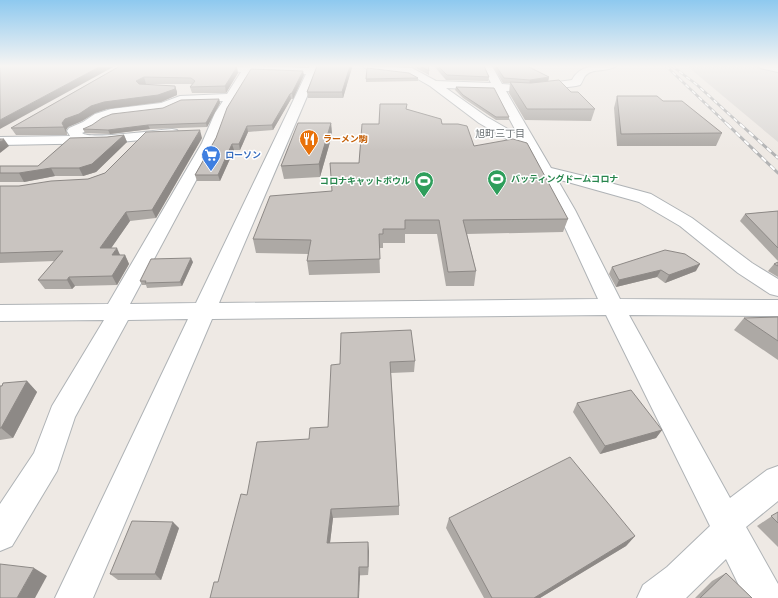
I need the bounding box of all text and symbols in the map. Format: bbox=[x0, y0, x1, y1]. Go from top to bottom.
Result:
district label: 旭町三丁目 bbox=[475, 127, 525, 139]
restaurant icon: ラーメン駒 bbox=[298, 128, 320, 156]
place label: ラーメン駒 bbox=[323, 133, 368, 144]
supermarket icon: ローソン bbox=[200, 144, 222, 172]
place label: ローソン bbox=[225, 149, 261, 160]
sports icon: バッティングドームコロナ bbox=[486, 168, 508, 196]
sports icon: コロナキャットボウル bbox=[413, 170, 435, 198]
place label: バッティングドームコロナ bbox=[511, 173, 618, 184]
place label: コロナキャットボウル bbox=[320, 175, 410, 186]

